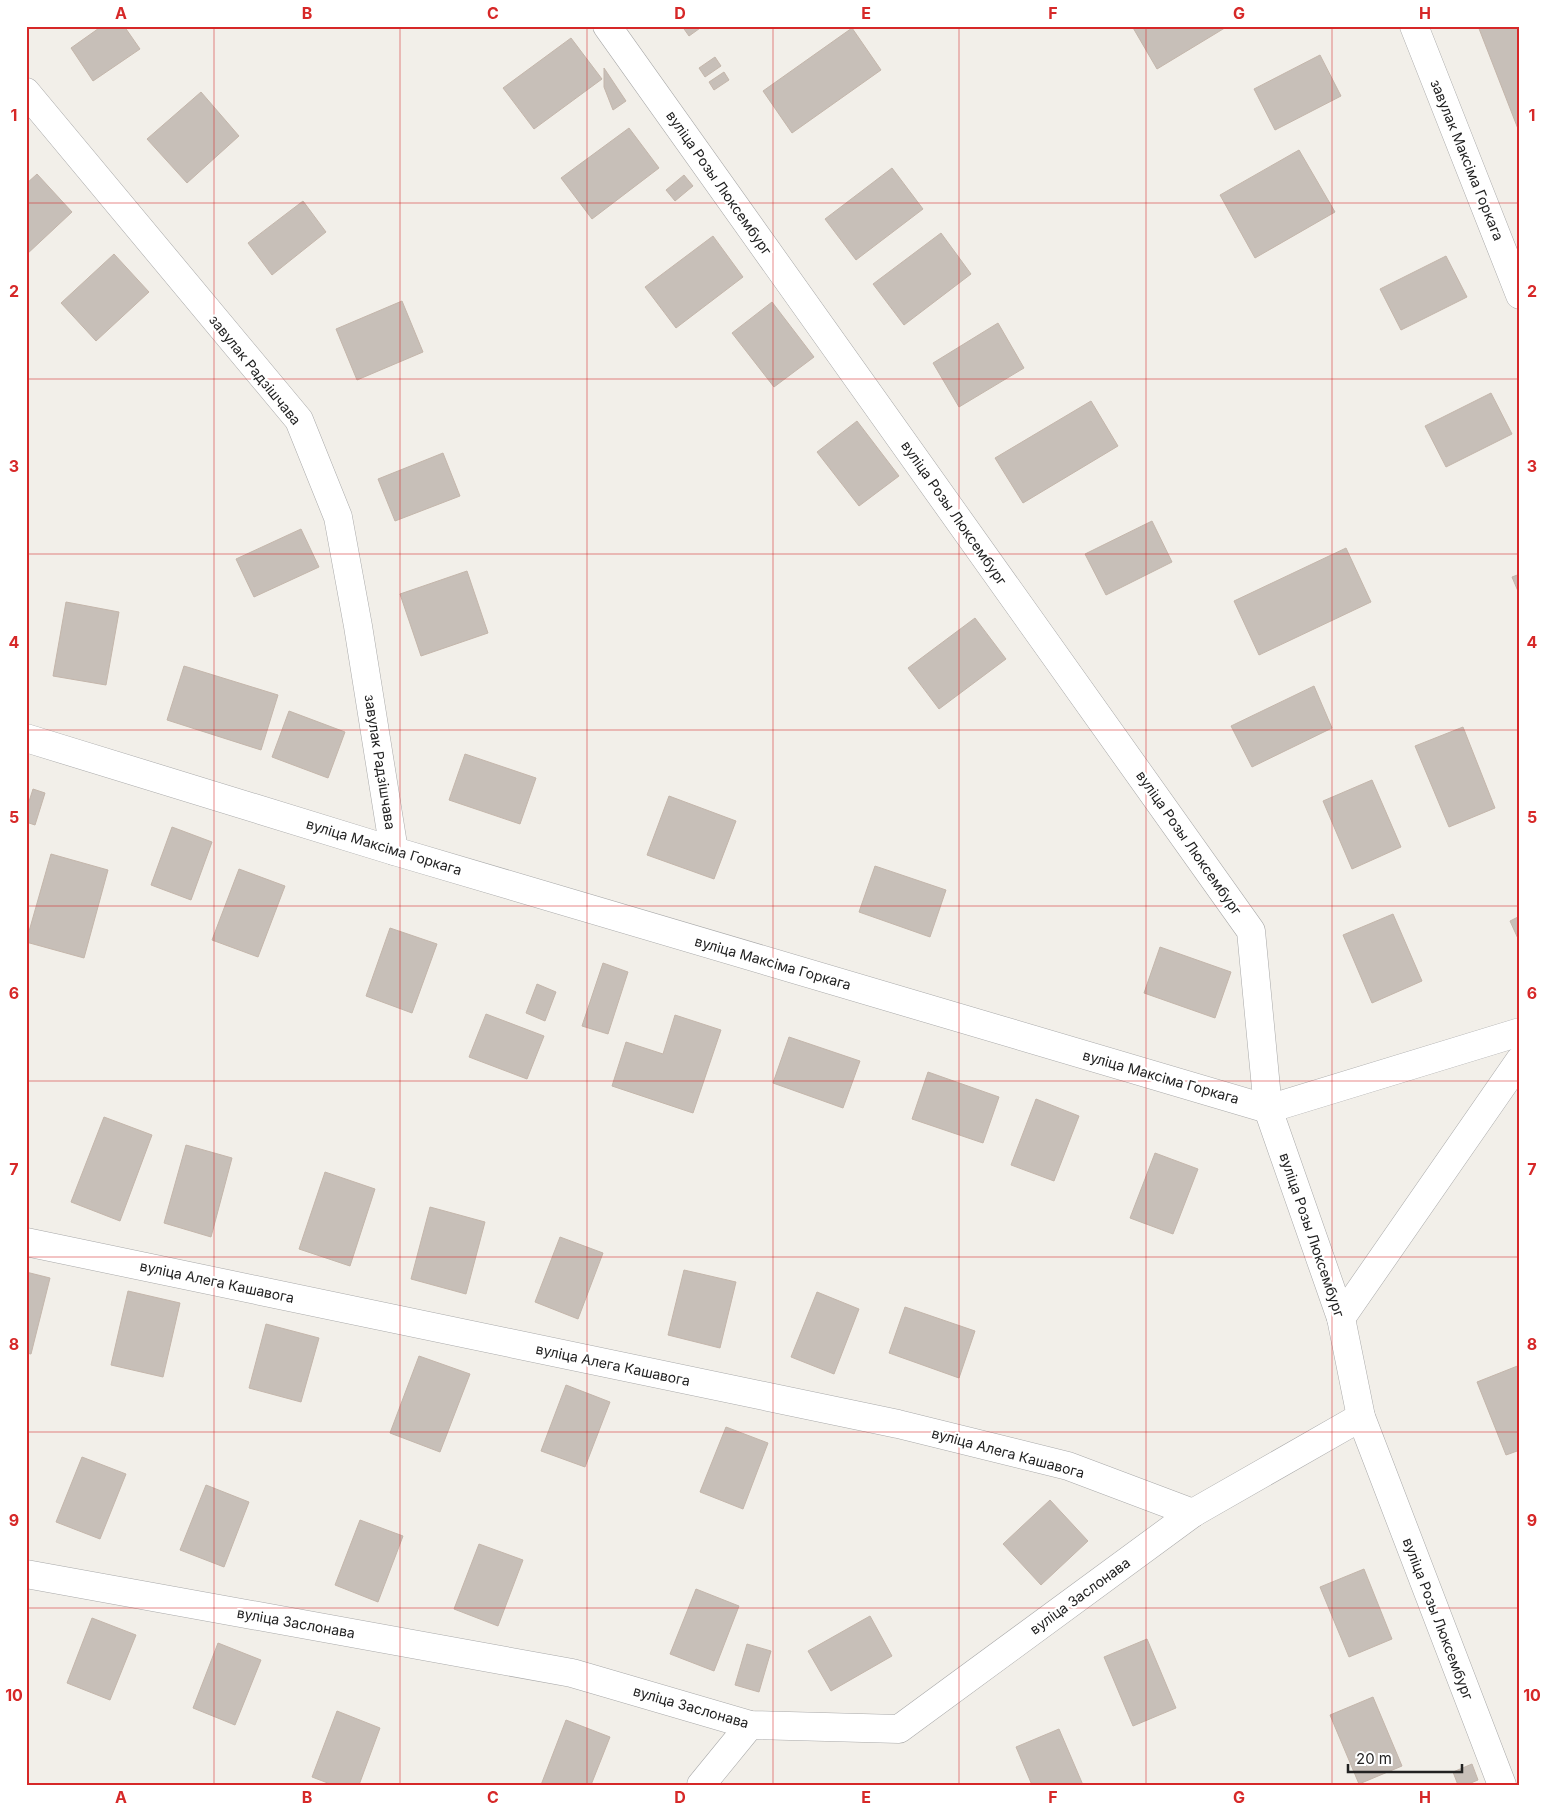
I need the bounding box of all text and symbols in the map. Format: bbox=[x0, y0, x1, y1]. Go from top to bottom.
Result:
text: A bbox=[115, 3, 127, 23]
text: B bbox=[302, 3, 312, 23]
text: C bbox=[487, 3, 499, 23]
text: D bbox=[674, 3, 686, 23]
text: E bbox=[861, 3, 871, 23]
text: F bbox=[1048, 3, 1058, 23]
text: G bbox=[1233, 3, 1245, 23]
text: H bbox=[1419, 3, 1431, 23]
street label: завулак Максіма Горкага bbox=[1427, 77, 1508, 243]
text: 1 bbox=[11, 105, 17, 125]
text: 1 bbox=[1529, 105, 1535, 125]
street label: вуліца Розы Люксембург bbox=[663, 107, 776, 258]
text: 2 bbox=[9, 281, 19, 301]
text: 2 bbox=[1527, 281, 1537, 301]
street label: завулак Радзішчава bbox=[206, 311, 305, 428]
street label: вуліца Розы Люксембург bbox=[898, 437, 1011, 588]
text: 3 bbox=[9, 456, 19, 476]
text: 3 bbox=[1527, 456, 1537, 476]
text: 4 bbox=[9, 632, 20, 652]
text: 4 bbox=[1527, 632, 1538, 652]
street label: завулак Радзішчава bbox=[361, 693, 400, 831]
street label: вуліца Розы Люксембург bbox=[1133, 767, 1246, 918]
text: 5 bbox=[9, 807, 19, 827]
text: 5 bbox=[1527, 807, 1537, 827]
street label: вуліца Максіма Горкага bbox=[304, 815, 464, 878]
street label: вуліца Максіма Горкага bbox=[693, 932, 853, 993]
text: 6 bbox=[9, 983, 19, 1003]
text: 6 bbox=[1527, 983, 1537, 1003]
street label: вуліца Максіма Горкага bbox=[1081, 1046, 1241, 1107]
street label: вуліца Розы Люксембург bbox=[1276, 1151, 1349, 1319]
text: 7 bbox=[9, 1159, 19, 1179]
text: 7 bbox=[1527, 1159, 1537, 1179]
street label: вуліца Алега Кашавога bbox=[138, 1257, 296, 1306]
text: 8 bbox=[9, 1334, 19, 1354]
text: 8 bbox=[1527, 1334, 1537, 1354]
street label: вуліца Алега Кашавога bbox=[534, 1340, 692, 1389]
street label: вуліца Алега Кашавога bbox=[930, 1424, 1086, 1481]
text: 9 bbox=[9, 1510, 19, 1530]
text: 9 bbox=[1527, 1510, 1537, 1530]
street label: вуліца Розы Люксембург bbox=[1400, 1535, 1477, 1702]
street label: вуліца Заслонава bbox=[1026, 1554, 1133, 1638]
street label: вуліца Заслонава bbox=[236, 1604, 356, 1641]
street label: вуліца Заслонава bbox=[631, 1682, 751, 1731]
text: 10 bbox=[5, 1685, 23, 1705]
text: 10 bbox=[1523, 1685, 1541, 1705]
scale bar bbox=[1348, 1741, 1462, 1773]
text: 20 m bbox=[1356, 1749, 1392, 1768]
text: A bbox=[115, 1787, 127, 1807]
text: B bbox=[302, 1787, 312, 1807]
text: C bbox=[487, 1787, 499, 1807]
text: D bbox=[674, 1787, 686, 1807]
text: E bbox=[861, 1787, 871, 1807]
text: F bbox=[1048, 1787, 1058, 1807]
text: G bbox=[1233, 1787, 1245, 1807]
text: H bbox=[1419, 1787, 1431, 1807]

